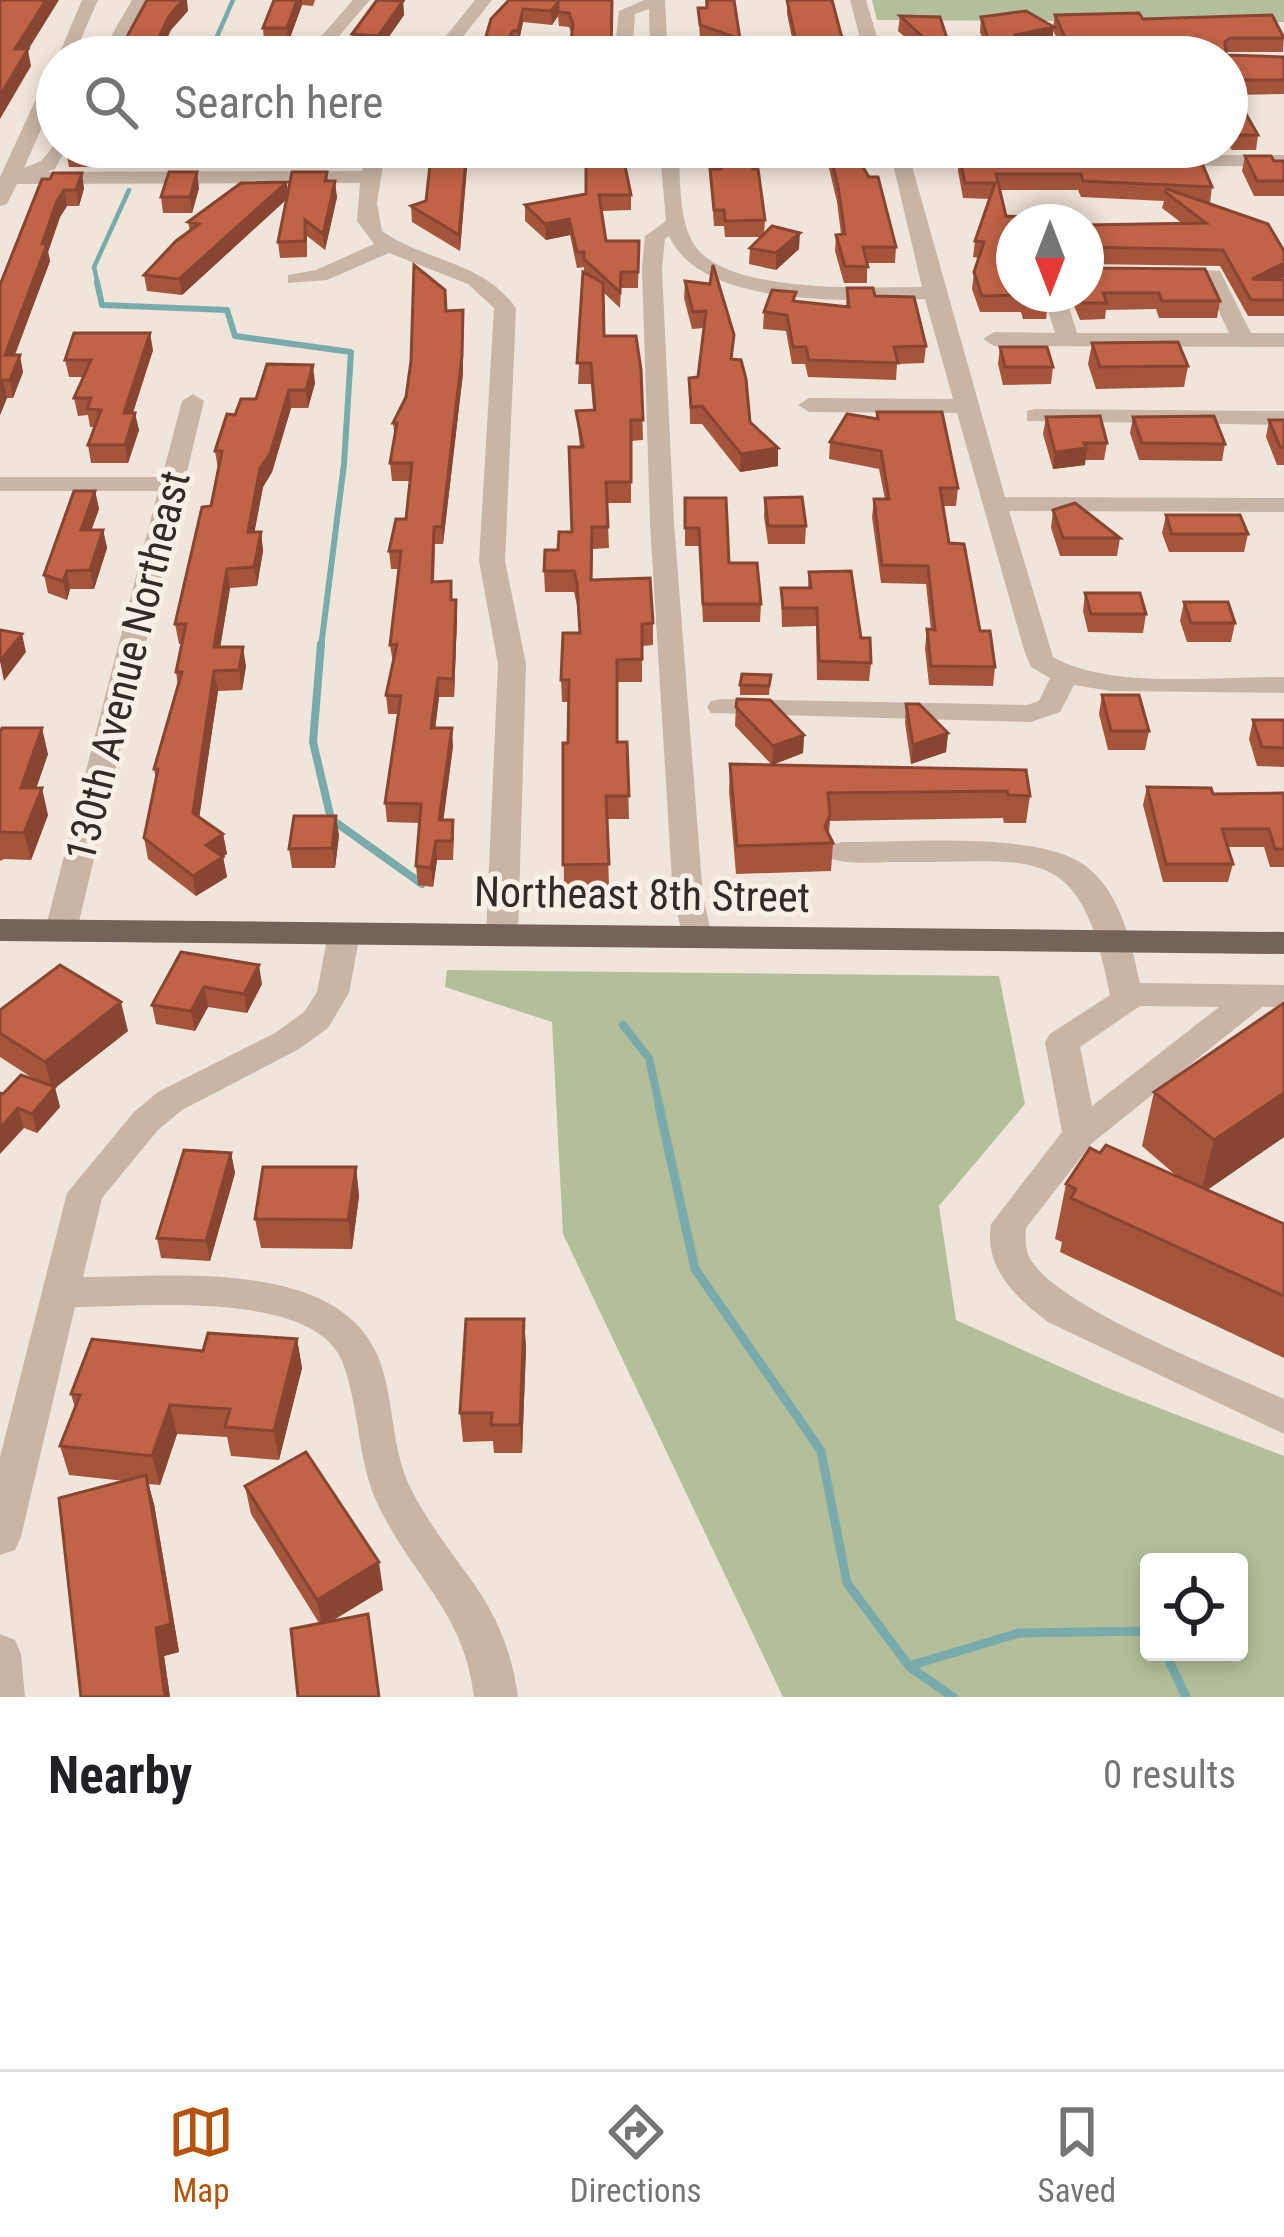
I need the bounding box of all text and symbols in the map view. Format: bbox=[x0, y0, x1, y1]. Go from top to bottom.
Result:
search box bbox=[36, 36, 1248, 168]
icon: search bbox=[78, 69, 144, 135]
text: Search here bbox=[174, 76, 383, 129]
north arrow bbox=[996, 204, 1104, 312]
street label: 130th Avenue Northeast bbox=[55, 466, 200, 866]
street label: Northeast 8th Street bbox=[474, 867, 810, 922]
map controls bbox=[1140, 1553, 1248, 1661]
button: locate bbox=[1140, 1553, 1248, 1661]
text: Nearby bbox=[48, 1746, 192, 1805]
text: 0 results bbox=[1103, 1752, 1236, 1798]
tab: Map bbox=[168, 2099, 234, 2210]
tab: Directions bbox=[570, 2099, 702, 2210]
tab: Saved bbox=[1038, 2099, 1116, 2210]

